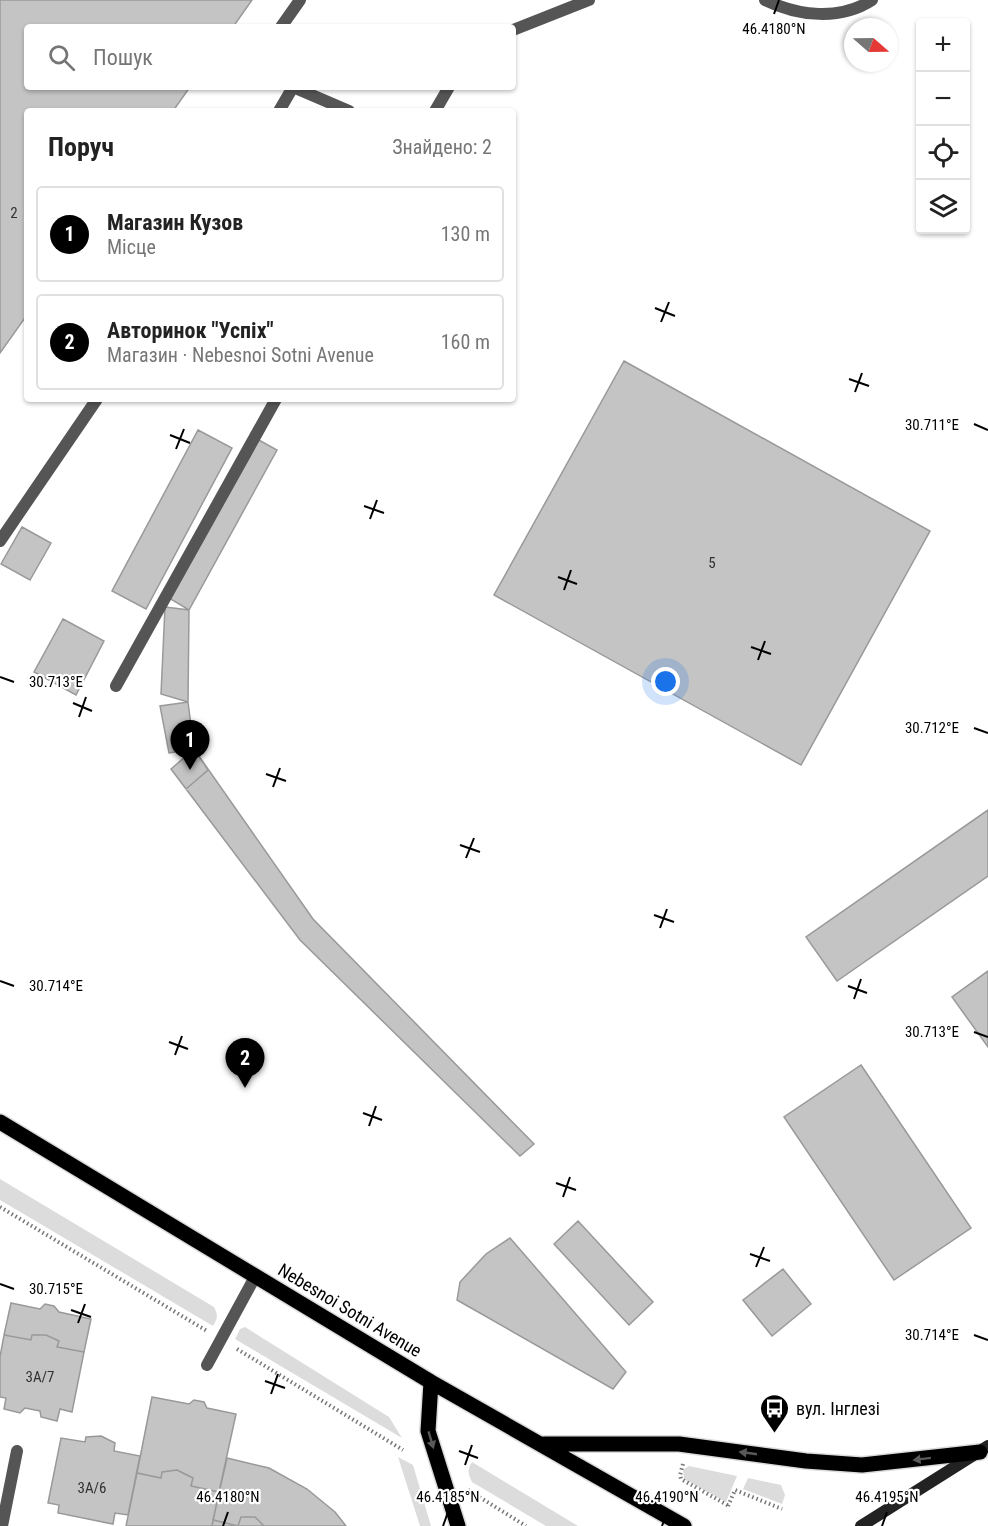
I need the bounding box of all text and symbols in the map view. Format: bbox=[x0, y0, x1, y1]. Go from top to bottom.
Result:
north arrow bbox=[844, 18, 898, 72]
map controls bbox=[916, 18, 970, 234]
button: + bbox=[916, 18, 970, 72]
text: 46.4180°N bbox=[742, 20, 806, 38]
search box bbox=[24, 24, 516, 90]
icon: search bbox=[45, 41, 78, 74]
text: Пошук bbox=[93, 45, 153, 70]
button: − bbox=[916, 72, 970, 126]
button: locate bbox=[916, 126, 970, 180]
text: Поруч bbox=[48, 132, 114, 162]
text: Знайдено: 2 bbox=[392, 135, 492, 159]
button: layers bbox=[916, 180, 970, 234]
house number: 2 bbox=[10, 204, 18, 222]
text: Магазин Кузов bbox=[107, 210, 243, 235]
text: 1 bbox=[64, 222, 75, 246]
text: 130 m bbox=[441, 222, 490, 246]
text: Місце bbox=[107, 235, 156, 259]
text: Авторинок "Успіх" bbox=[107, 318, 274, 343]
text: 2 bbox=[64, 330, 75, 354]
text: 160 m bbox=[441, 330, 490, 354]
text: Магазин · Nebesnoi Sotni Avenue bbox=[107, 343, 374, 367]
text: 30.711°E bbox=[905, 416, 959, 434]
house number: 5 bbox=[708, 554, 716, 572]
your location bbox=[651, 667, 680, 696]
text: 30.713°E bbox=[29, 673, 83, 691]
text: 30.712°E bbox=[905, 719, 959, 737]
pin: 1 bbox=[170, 720, 210, 770]
text: 30.714°E bbox=[29, 977, 83, 995]
text: 30.713°E bbox=[905, 1023, 959, 1041]
pin: 2 bbox=[226, 1038, 264, 1088]
street label: Nebesnoi Sotni Avenue bbox=[274, 1259, 426, 1361]
text: 30.715°E bbox=[29, 1280, 83, 1298]
text: 30.714°E bbox=[905, 1326, 959, 1344]
house number: 3А/7 bbox=[25, 1368, 55, 1386]
bus stop icon: вул. Інглезі bbox=[759, 1392, 791, 1434]
place label: вул. Інглезі bbox=[796, 1398, 880, 1419]
one-way arrow bbox=[427, 1431, 436, 1449]
one-way arrow bbox=[738, 1449, 757, 1458]
one-way arrow bbox=[912, 1454, 931, 1463]
house number: 3А/6 bbox=[77, 1479, 107, 1497]
text: 46.4180°N bbox=[196, 1488, 260, 1506]
text: 46.4185°N bbox=[416, 1488, 480, 1506]
text: 46.4190°N bbox=[635, 1488, 699, 1506]
text: 46.4195°N bbox=[855, 1488, 919, 1506]

